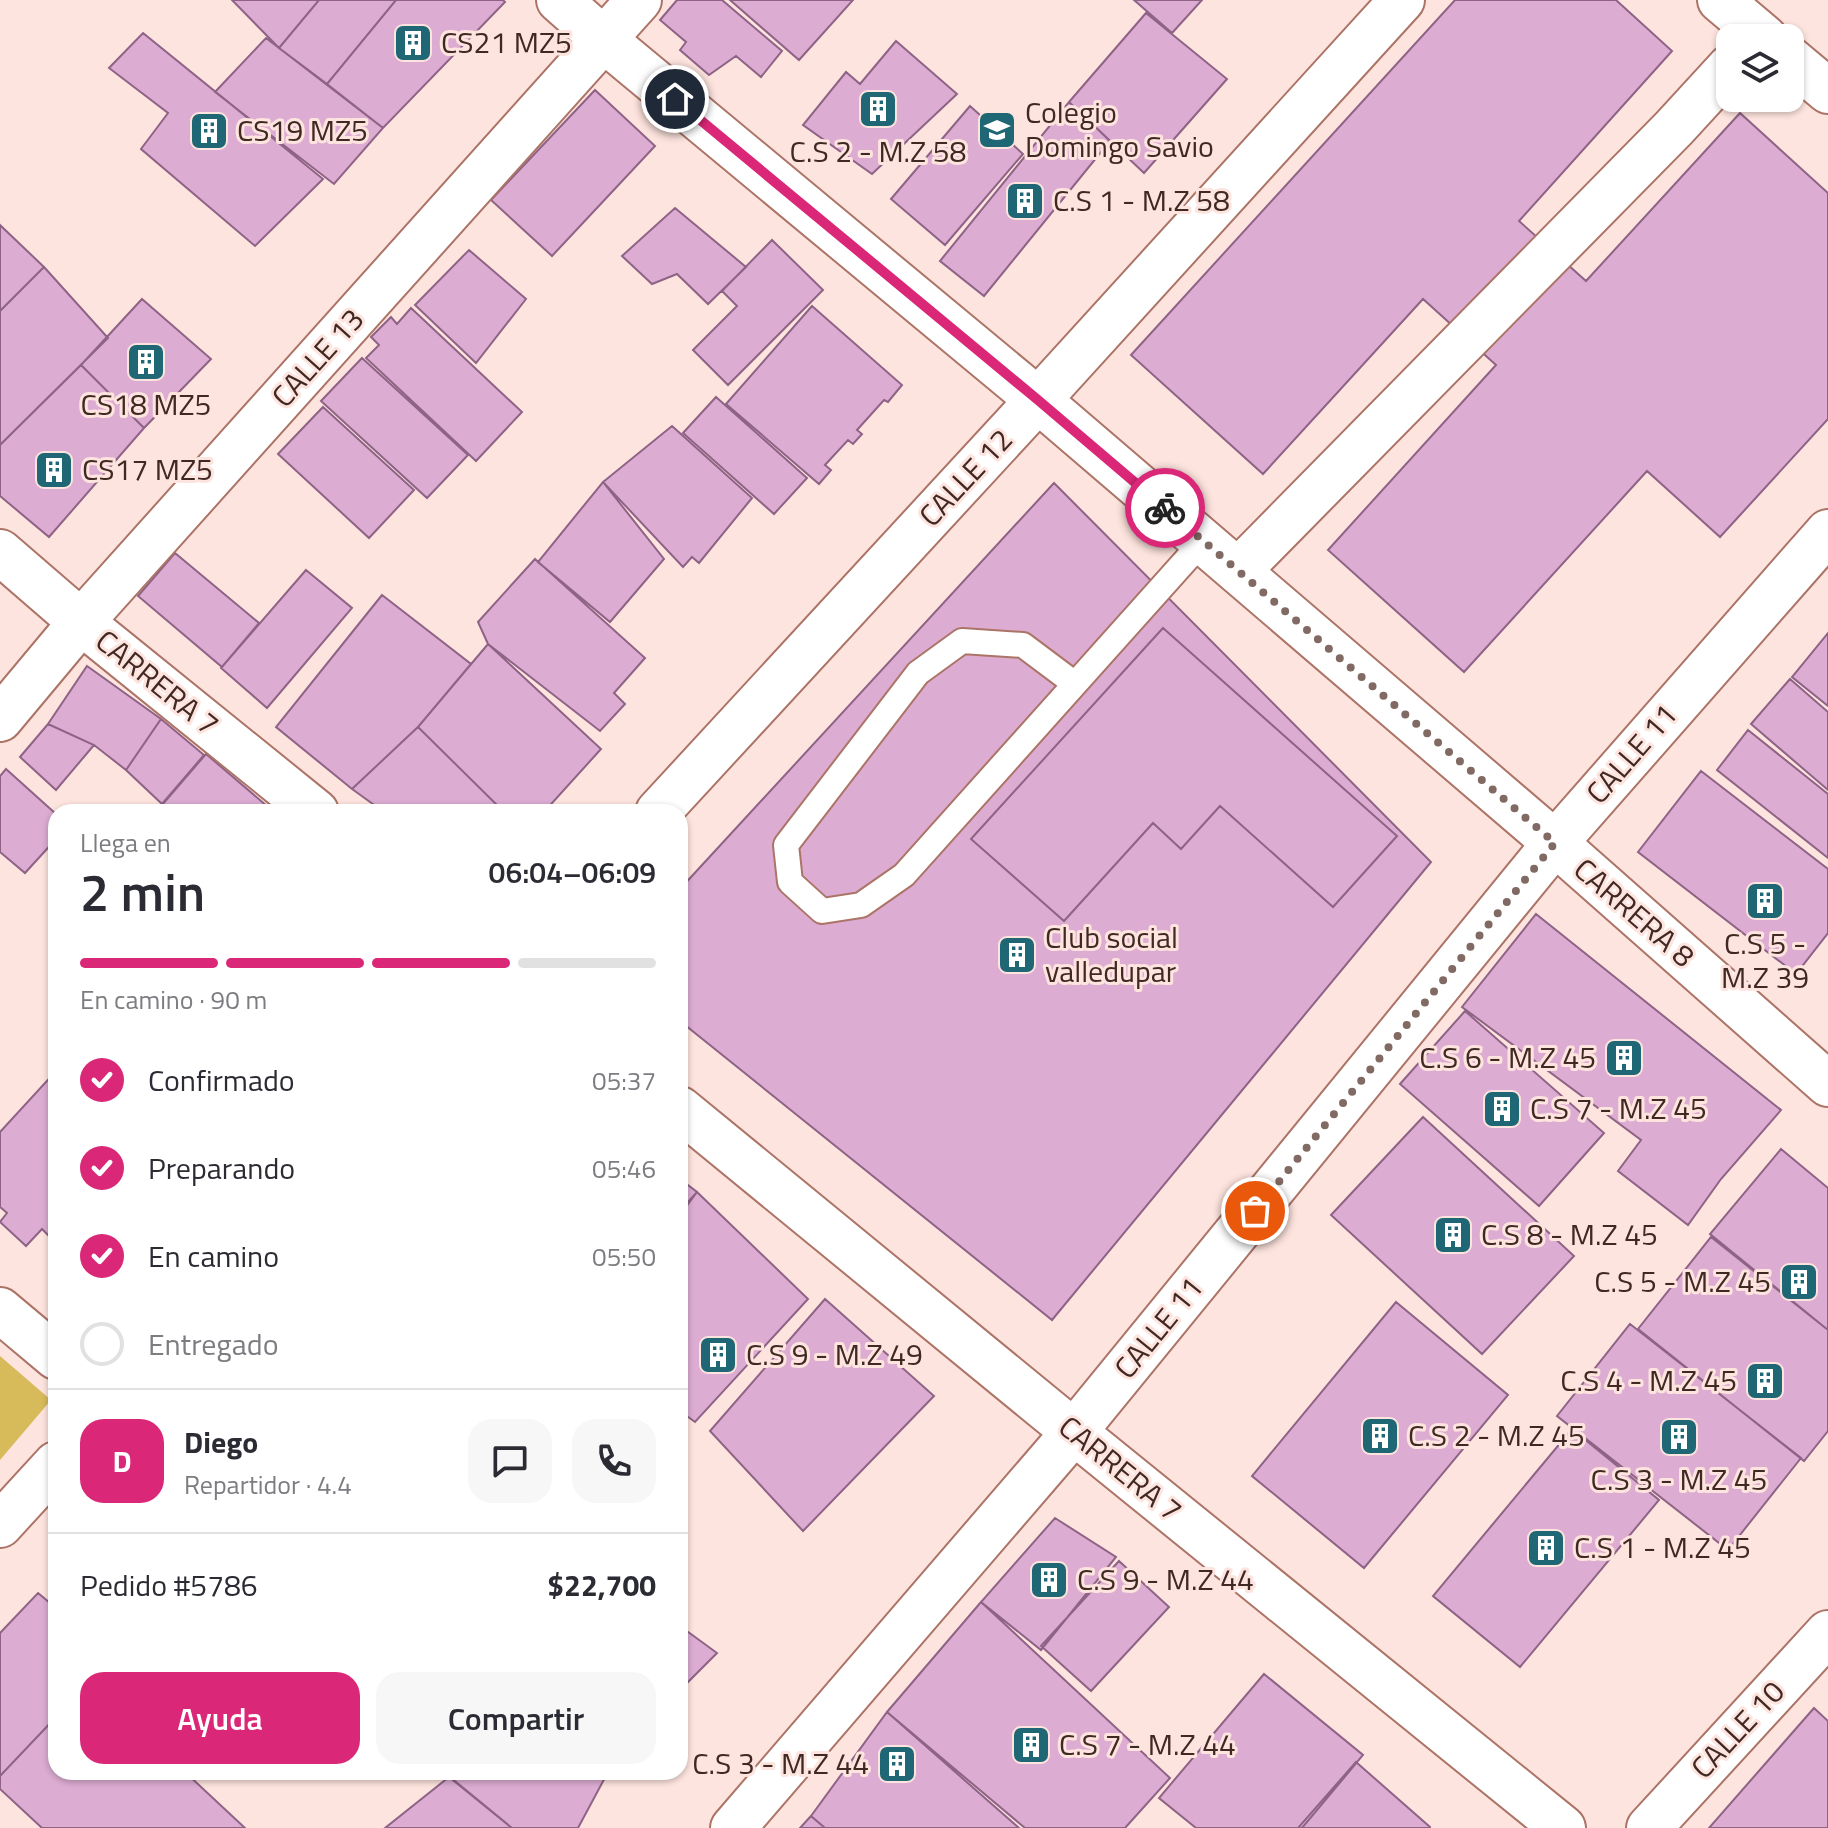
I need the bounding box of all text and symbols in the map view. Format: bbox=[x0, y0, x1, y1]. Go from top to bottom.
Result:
place label: CS21 MZ5 bbox=[441, 19, 572, 65]
building icon: CS21 MZ5 bbox=[392, 22, 434, 64]
map controls bbox=[1716, 24, 1804, 112]
button: layers bbox=[1716, 24, 1804, 112]
pin bbox=[641, 65, 709, 133]
icon: home bbox=[653, 77, 697, 121]
building icon: C.S 2 - M.Z 58 bbox=[857, 88, 899, 130]
place label: Colegio Domingo Savio bbox=[1025, 89, 1214, 169]
place label: CS19 MZ5 bbox=[237, 107, 368, 153]
school or university icon: Colegio Domingo Savio bbox=[976, 109, 1018, 151]
building icon: CS19 MZ5 bbox=[188, 110, 230, 152]
place label: C.S 2 - M.Z 58 bbox=[790, 128, 966, 174]
place label: C.S 1 - M.Z 58 bbox=[1053, 177, 1230, 223]
building icon: C.S 1 - M.Z 58 bbox=[1004, 180, 1046, 222]
street label: CALLE 13 bbox=[260, 297, 374, 417]
building icon: CS18 MZ5 bbox=[125, 341, 167, 383]
place label: CS18 MZ5 bbox=[81, 381, 211, 427]
street label: CALLE 12 bbox=[908, 418, 1023, 537]
place label: CS17 MZ5 bbox=[82, 446, 213, 492]
building icon: CS17 MZ5 bbox=[33, 449, 75, 491]
courier bbox=[1125, 468, 1205, 548]
icon: bike bbox=[1143, 486, 1187, 530]
street label: CARRERA 7 bbox=[86, 618, 229, 746]
street label: CALLE 11 bbox=[1575, 693, 1688, 814]
text: Llega en bbox=[80, 823, 171, 862]
street label: CARRERA 8 bbox=[1564, 847, 1705, 978]
text: 06:04–06:09 bbox=[489, 849, 656, 895]
text: 2 min bbox=[80, 852, 205, 931]
building icon: C.S 5 - M.Z 39 bbox=[1744, 880, 1786, 922]
place label: Club social valledupar bbox=[1045, 914, 1178, 994]
place label: C.S 5 - M.Z 39 bbox=[1721, 920, 1809, 1000]
building icon: Club social valledupar bbox=[996, 934, 1038, 976]
text: En camino · 90 m bbox=[80, 980, 267, 1019]
place label: C.S 6 - M.Z 45 bbox=[1419, 1034, 1596, 1080]
building icon: C.S 6 - M.Z 45 bbox=[1603, 1037, 1645, 1079]
text: Confirmado bbox=[148, 1057, 295, 1103]
icon: check bbox=[80, 1058, 124, 1102]
text: 05:37 bbox=[592, 1061, 656, 1100]
place label: C.S 7 - M.Z 45 bbox=[1530, 1085, 1707, 1131]
building icon: C.S 7 - M.Z 45 bbox=[1481, 1088, 1523, 1130]
text: Preparando bbox=[148, 1145, 295, 1191]
icon: check bbox=[80, 1146, 124, 1190]
text: 05:46 bbox=[592, 1149, 656, 1188]
pin bbox=[1221, 1177, 1289, 1245]
icon: bag bbox=[1233, 1189, 1277, 1233]
place label: C.S 8 - M.Z 45 bbox=[1481, 1211, 1658, 1257]
building icon: C.S 8 - M.Z 45 bbox=[1432, 1214, 1474, 1256]
text: En camino bbox=[148, 1233, 279, 1279]
icon: check bbox=[80, 1234, 124, 1278]
text: 05:50 bbox=[592, 1237, 656, 1276]
place label: C.S 5 - M.Z 45 bbox=[1594, 1258, 1771, 1304]
building icon: C.S 5 - M.Z 45 bbox=[1778, 1261, 1820, 1303]
street label: CALLE 11 bbox=[1103, 1266, 1214, 1388]
text: Entregado bbox=[148, 1321, 279, 1367]
place label: C.S 9 - M.Z 49 bbox=[746, 1331, 923, 1377]
building icon: C.S 9 - M.Z 49 bbox=[697, 1334, 739, 1376]
place label: C.S 4 - M.Z 45 bbox=[1560, 1357, 1737, 1403]
building icon: C.S 4 - M.Z 45 bbox=[1744, 1360, 1786, 1402]
street label: CARRERA 7 bbox=[1049, 1404, 1192, 1532]
place label: C.S 2 - M.Z 45 bbox=[1408, 1412, 1585, 1458]
building icon: C.S 2 - M.Z 45 bbox=[1359, 1415, 1401, 1457]
building icon: C.S 3 - M.Z 45 bbox=[1658, 1416, 1700, 1458]
text: Diego bbox=[184, 1419, 258, 1465]
button: chat bbox=[468, 1419, 552, 1503]
button: phone bbox=[572, 1419, 656, 1503]
text: D bbox=[112, 1438, 132, 1484]
place label: C.S 3 - M.Z 45 bbox=[1591, 1456, 1767, 1502]
text: Repartidor · 4.4 bbox=[184, 1465, 352, 1504]
place label: C.S 1 - M.Z 45 bbox=[1574, 1524, 1751, 1570]
building icon: C.S 1 - M.Z 45 bbox=[1525, 1527, 1567, 1569]
place label: C.S 9 - M.Z 44 bbox=[1077, 1556, 1254, 1602]
building icon: C.S 9 - M.Z 44 bbox=[1028, 1559, 1070, 1601]
text: Pedido #5786 bbox=[80, 1562, 258, 1608]
text: $22,700 bbox=[547, 1562, 656, 1608]
street label: CALLE 10 bbox=[1680, 1670, 1795, 1789]
button: Ayuda bbox=[80, 1672, 360, 1764]
button: Compartir bbox=[376, 1672, 656, 1764]
place label: C.S 7 - M.Z 44 bbox=[1059, 1721, 1236, 1767]
building icon: C.S 7 - M.Z 44 bbox=[1010, 1724, 1052, 1766]
place label: C.S 3 - M.Z 44 bbox=[692, 1740, 869, 1786]
building icon: C.S 3 - M.Z 44 bbox=[876, 1743, 918, 1785]

